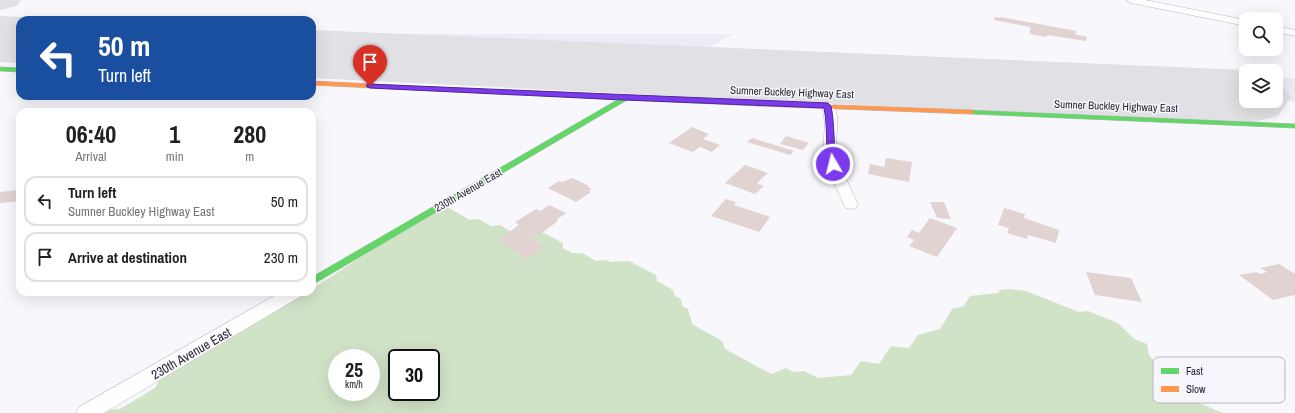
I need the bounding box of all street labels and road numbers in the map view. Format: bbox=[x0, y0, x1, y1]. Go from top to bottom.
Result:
street label: Sumner Buckley Highway East bbox=[730, 83, 855, 101]
street label: Sumner Buckley Highway East bbox=[1054, 97, 1179, 115]
street label: 230th Avenue East bbox=[432, 165, 505, 215]
street label: 230th Avenue East bbox=[148, 324, 234, 383]

